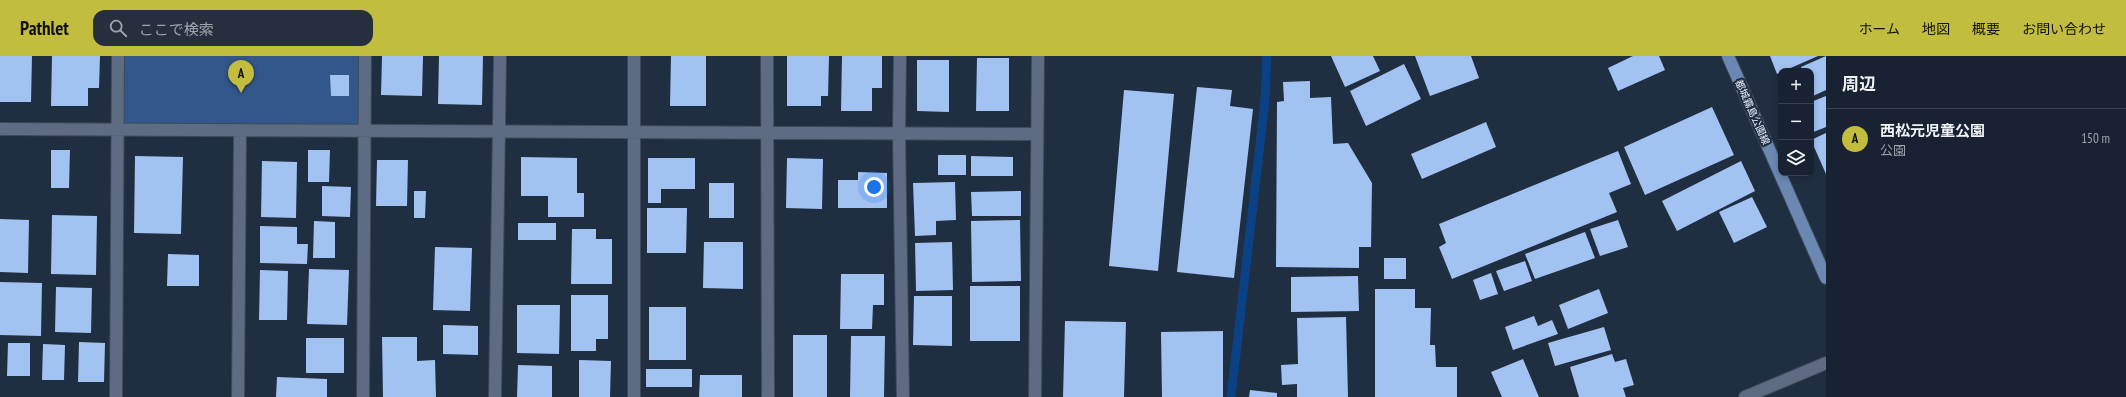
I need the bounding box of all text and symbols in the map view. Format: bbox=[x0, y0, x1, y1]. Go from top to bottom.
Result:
search box bbox=[93, 10, 373, 46]
text: Pathlet bbox=[20, 16, 69, 40]
icon: search bbox=[107, 17, 129, 39]
text: ここで検索 bbox=[139, 20, 214, 39]
text: ホーム bbox=[1858, 20, 1900, 38]
text: 地図 bbox=[1922, 20, 1950, 38]
text: 概要 bbox=[1972, 20, 2000, 38]
text: お問い合わせ bbox=[2022, 20, 2106, 38]
pin: A bbox=[228, 60, 254, 93]
map controls bbox=[1778, 68, 1814, 176]
button: + bbox=[1778, 68, 1814, 104]
text: 周辺 bbox=[1842, 73, 1876, 95]
street label: 都城霧島公園線 bbox=[1732, 78, 1773, 147]
button: − bbox=[1778, 104, 1814, 140]
text: 西松元児童公園 bbox=[1880, 121, 1985, 140]
text: A bbox=[1852, 130, 1858, 147]
text: 150 m bbox=[2081, 130, 2110, 147]
button: layers bbox=[1778, 140, 1814, 176]
text: 公園 bbox=[1880, 142, 1906, 159]
your location bbox=[864, 177, 884, 197]

